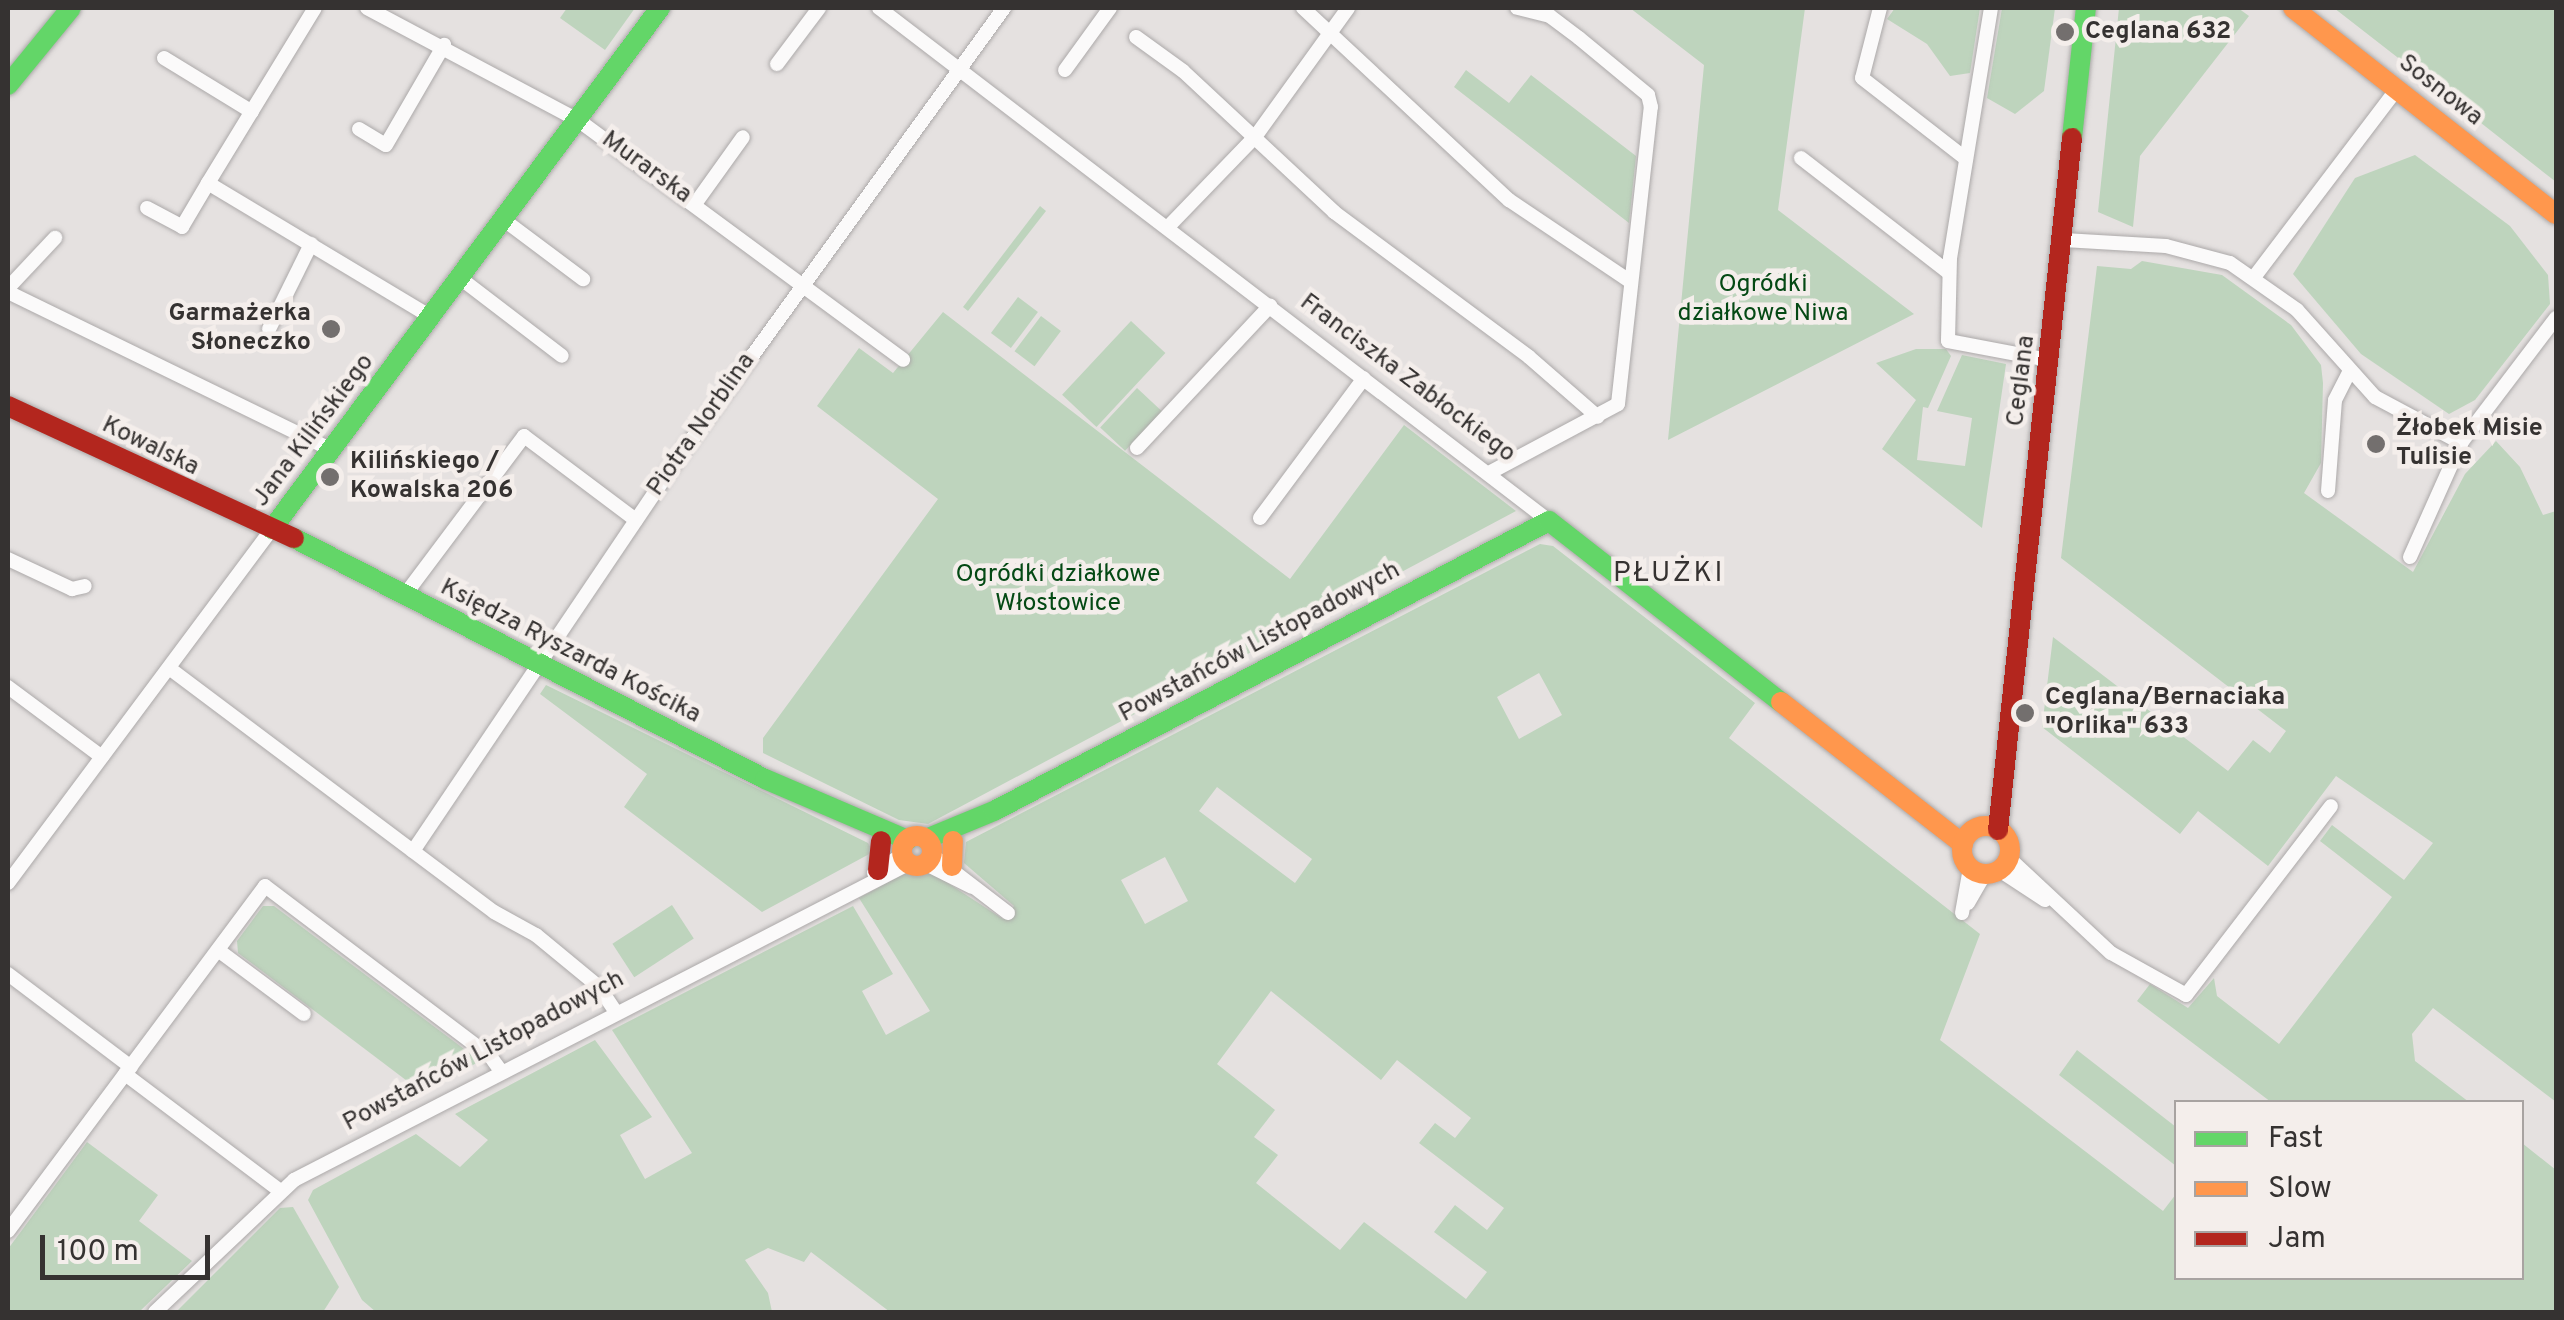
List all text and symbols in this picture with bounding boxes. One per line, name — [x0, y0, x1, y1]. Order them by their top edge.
place label: Ceglana 632 — [2085, 17, 2231, 47]
marker: Ceglana 632 — [2054, 21, 2076, 43]
street label: Sosnowa — [2392, 49, 2488, 133]
street label: Murarska — [595, 125, 697, 211]
park label: Ogródki działkowe Niwa — [1678, 271, 1848, 330]
street label: Franciszka Zabłockiego — [1293, 288, 1521, 470]
place label: Garmażerka Słoneczko — [168, 300, 311, 359]
marker: Garmażerka Słoneczko — [320, 318, 342, 340]
street label: Ceglana — [2002, 334, 2042, 428]
street label: Piotra Norblina — [642, 348, 762, 502]
street label: Jana Kilińskiego — [247, 349, 381, 513]
street label: Kowalska — [96, 411, 204, 483]
place label: Żłobek Misie Tulisie — [2396, 415, 2543, 474]
marker: Żłobek Misie Tulisie — [2365, 433, 2387, 455]
place label: Kilińskiego / Kowalska 206 — [350, 448, 513, 507]
marker: Kilińskiego / Kowalska 206 — [319, 466, 341, 488]
street label: Powstańców Listopadowych — [1114, 556, 1406, 730]
district label: PŁUŻKI — [1613, 557, 1725, 591]
park label: Ogródki działkowe Włostowice — [956, 561, 1160, 620]
street label: Księdza Ryszarda Kościka — [435, 573, 705, 731]
place label: Ceglana/Bernaciaka "Orlika" 633 — [2045, 684, 2285, 743]
marker: Ceglana/Bernaciaka "Orlika" 633 — [2014, 702, 2036, 724]
street label: Powstańców Listopadowych — [338, 965, 630, 1139]
legend — [2174, 1100, 2524, 1280]
text: Fast — [2268, 1121, 2323, 1158]
text: Slow — [2268, 1171, 2332, 1208]
scale bar — [45, 1215, 215, 1277]
text: Jam — [2268, 1221, 2326, 1258]
text: 100 m — [57, 1234, 139, 1271]

